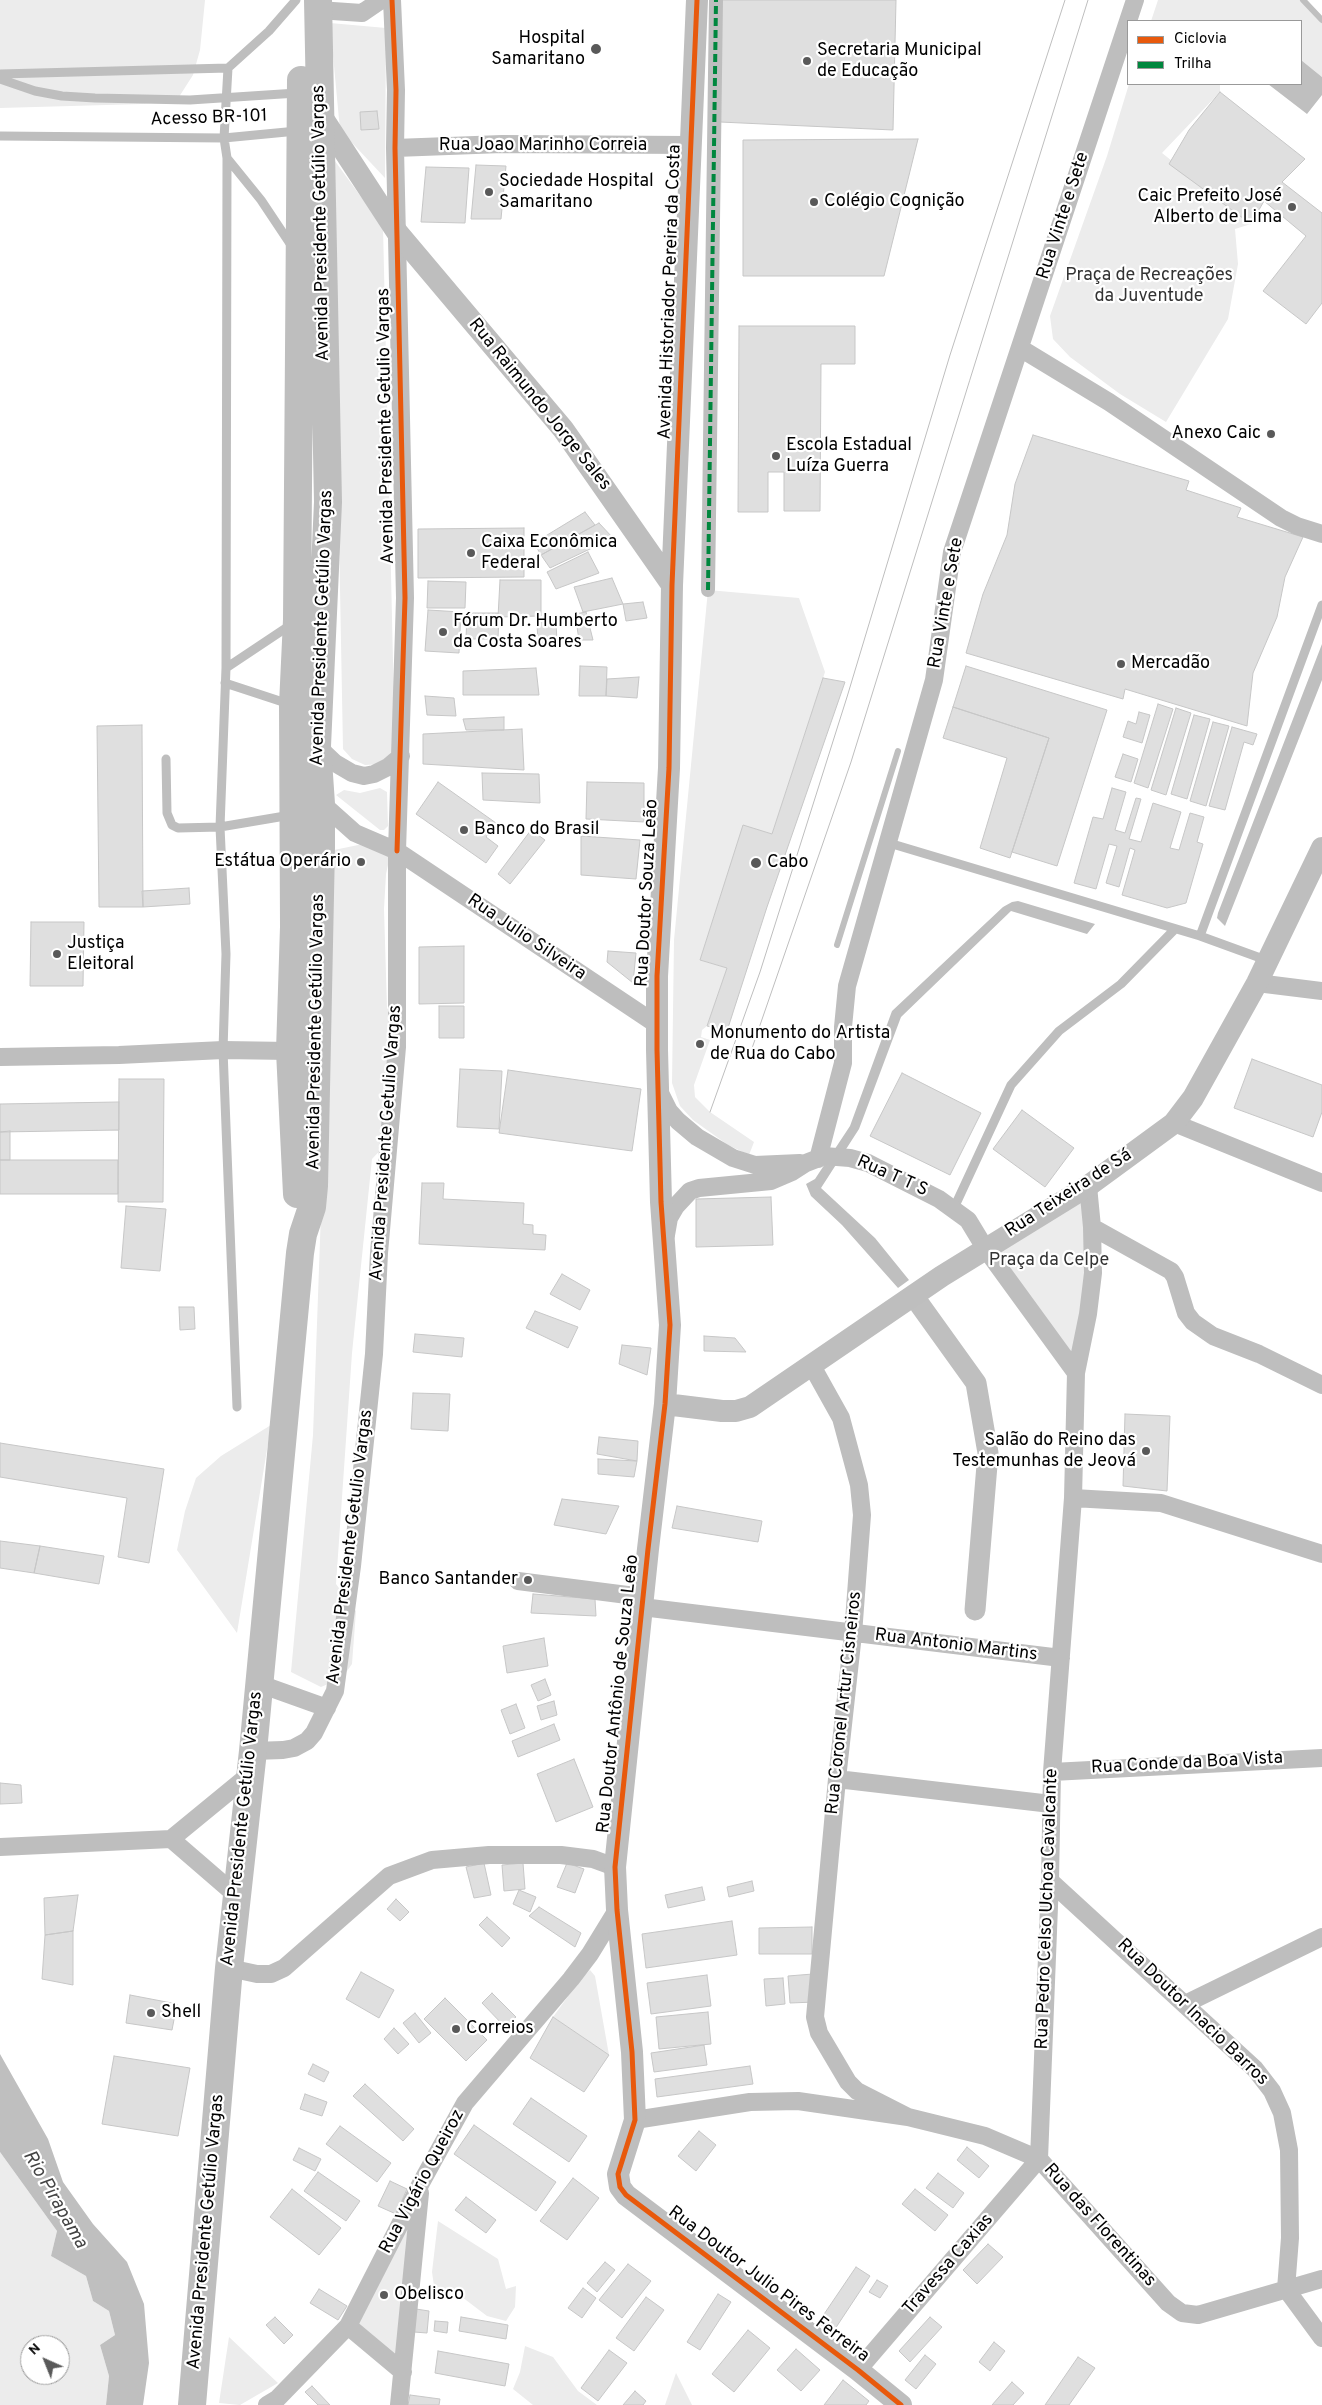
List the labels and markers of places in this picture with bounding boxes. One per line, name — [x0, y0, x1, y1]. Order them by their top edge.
place label: Hospital Samaritano — [491, 28, 585, 70]
place label: Secretaria Municipal de Educação — [817, 40, 982, 82]
marker: Hospital Samaritano — [589, 42, 603, 56]
marker: Secretaria Municipal de Educação — [801, 55, 813, 67]
place label: Sociedade Hospital Samaritano — [499, 171, 654, 213]
marker: Sociedade Hospital Samaritano — [483, 186, 495, 198]
place label: Caic Prefeito José Alberto de Lima — [1138, 186, 1282, 228]
place label: Colégio Cognição — [824, 191, 965, 213]
marker: Colégio Cognição — [808, 196, 820, 208]
marker: Caic Prefeito José Alberto de Lima — [1286, 201, 1298, 213]
place label: Anexo Caic — [1172, 423, 1261, 445]
marker: Anexo Caic — [1265, 428, 1277, 440]
place label: Escola Estadual Luíza Guerra — [786, 435, 912, 478]
marker: Escola Estadual Luíza Guerra — [770, 450, 782, 462]
place label: Caixa Econômica Federal — [481, 532, 617, 574]
marker: Caixa Econômica Federal — [465, 547, 477, 559]
place label: Fórum Dr. Humberto da Costa Soares — [453, 611, 618, 654]
marker: Fórum Dr. Humberto da Costa Soares — [437, 626, 449, 638]
place label: Mercadão — [1131, 653, 1210, 675]
marker: Mercadão — [1115, 658, 1127, 670]
place label: Banco do Brasil — [474, 819, 600, 841]
marker: Banco do Brasil — [458, 824, 470, 836]
place label: Estátua Operário — [214, 851, 351, 873]
place label: Cabo — [767, 852, 809, 874]
marker: Estátua Operário — [355, 856, 367, 868]
marker: Cabo — [749, 856, 763, 870]
place label: Justiça Eleitoral — [67, 933, 134, 976]
marker: Justiça Eleitoral — [51, 948, 63, 960]
place label: Monumento do Artista de Rua do Cabo — [710, 1023, 890, 1066]
marker: Monumento do Artista de Rua do Cabo — [694, 1038, 706, 1050]
place label: Salão do Reino das Testemunhas de Jeová — [952, 1430, 1136, 1472]
marker: Salão do Reino das Testemunhas de Jeová — [1140, 1445, 1152, 1457]
place label: Banco Santander — [378, 1569, 518, 1591]
marker: Banco Santander — [522, 1574, 534, 1586]
place label: Shell — [161, 2002, 201, 2024]
marker: Shell — [145, 2007, 157, 2019]
place label: Correios — [466, 2018, 534, 2040]
marker: Correios — [450, 2023, 462, 2035]
place label: Obelisco — [394, 2284, 464, 2306]
marker: Obelisco — [378, 2289, 390, 2301]

